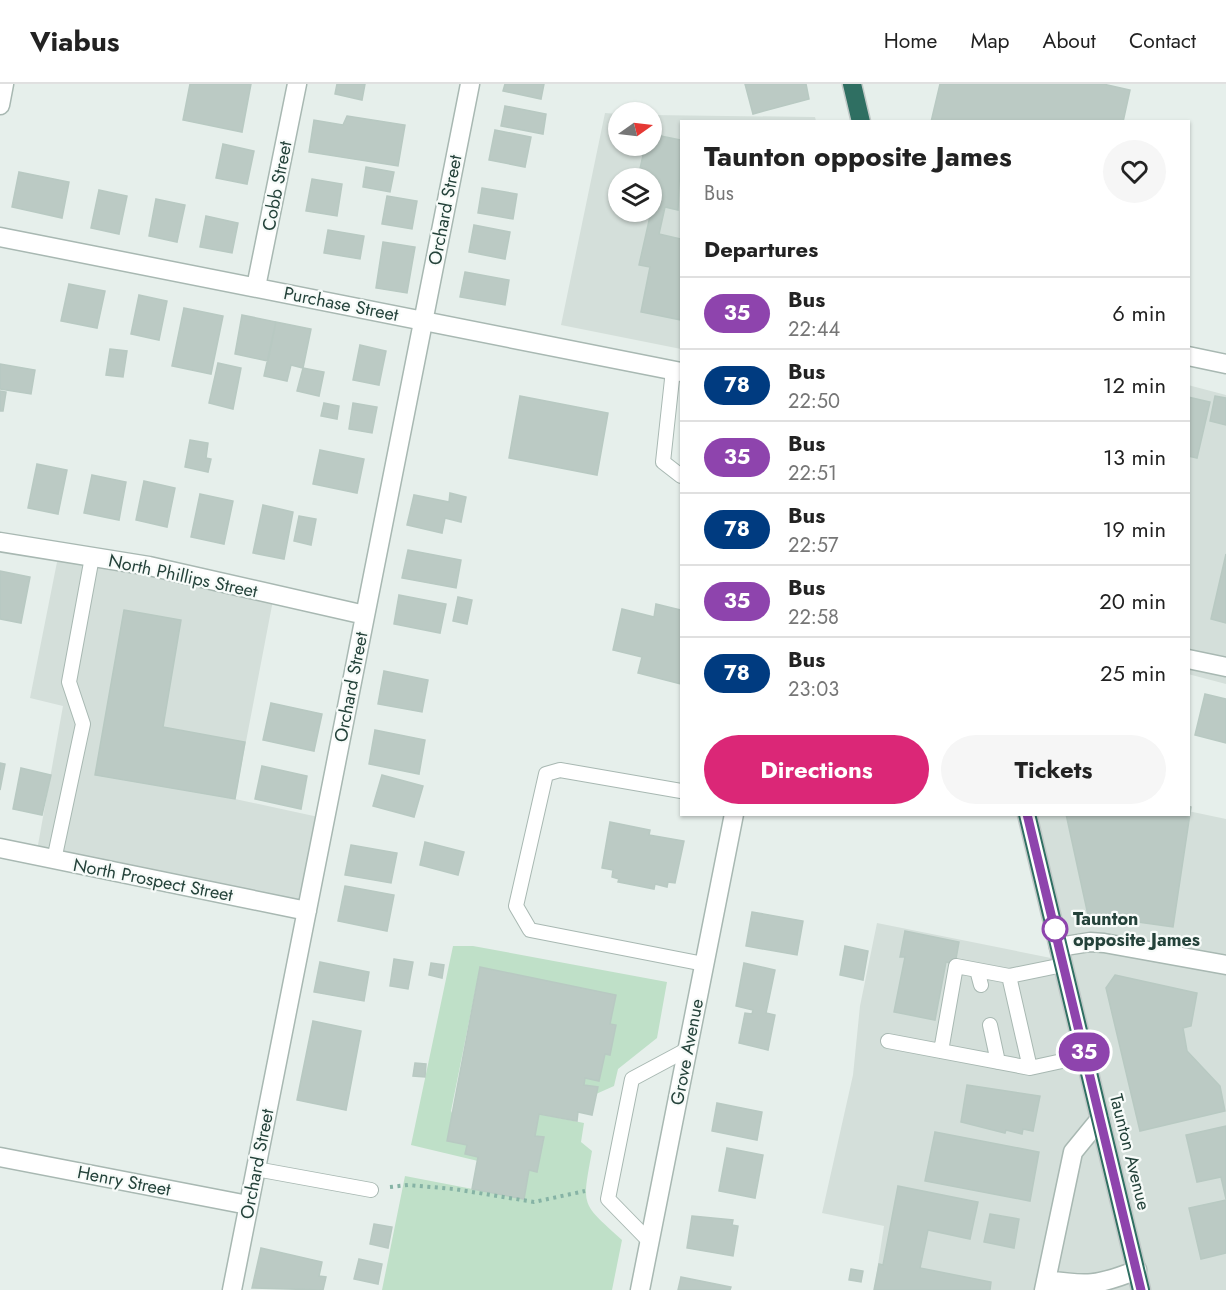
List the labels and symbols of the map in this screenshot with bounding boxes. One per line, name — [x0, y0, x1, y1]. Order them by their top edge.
north arrow — [608, 102, 662, 156]
street label: Cobb Street — [256, 138, 299, 233]
street label: Orchard Street — [422, 152, 469, 267]
street label: Purchase Street — [281, 280, 401, 328]
street label: North Phillips Street — [106, 547, 261, 605]
street label: Orchard Street — [328, 629, 375, 744]
street label: North Prospect Street — [71, 852, 236, 908]
place label: Taunton opposite James — [1073, 906, 1200, 953]
marker: Taunton opposite James — [1042, 916, 1068, 942]
street label: Grove Avenue — [664, 997, 710, 1107]
line badge: 35 — [1057, 1032, 1111, 1072]
street label: Taunton Avenue — [1103, 1091, 1157, 1213]
street label: Orchard Street — [234, 1106, 281, 1221]
street label: Henry Street — [75, 1159, 174, 1203]

